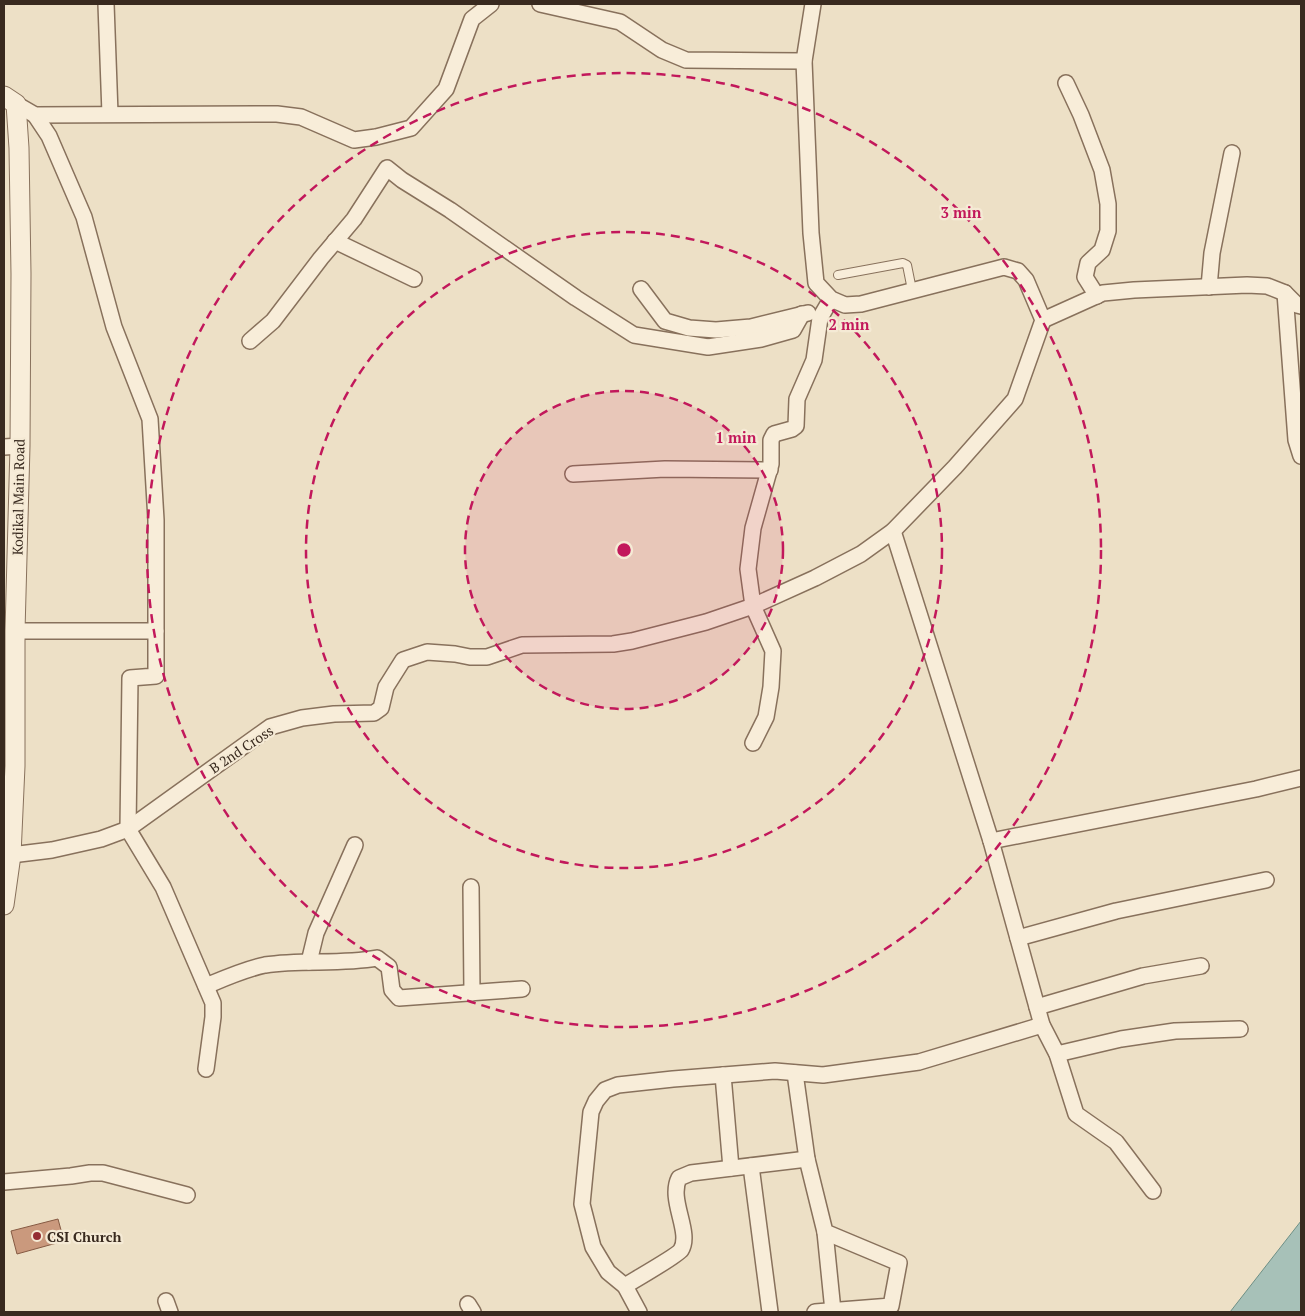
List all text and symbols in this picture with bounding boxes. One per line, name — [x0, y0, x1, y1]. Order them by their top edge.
text: 3 min — [940, 202, 982, 222]
text: 2 min — [828, 314, 870, 334]
text: 1 min — [715, 427, 757, 447]
street label: Kodikal Main Road — [7, 438, 29, 555]
centre of rings — [615, 541, 633, 559]
street label: B 2nd Cross — [205, 721, 277, 777]
place label: CSI Church — [47, 1227, 122, 1246]
marker: CSI Church — [31, 1230, 43, 1242]

